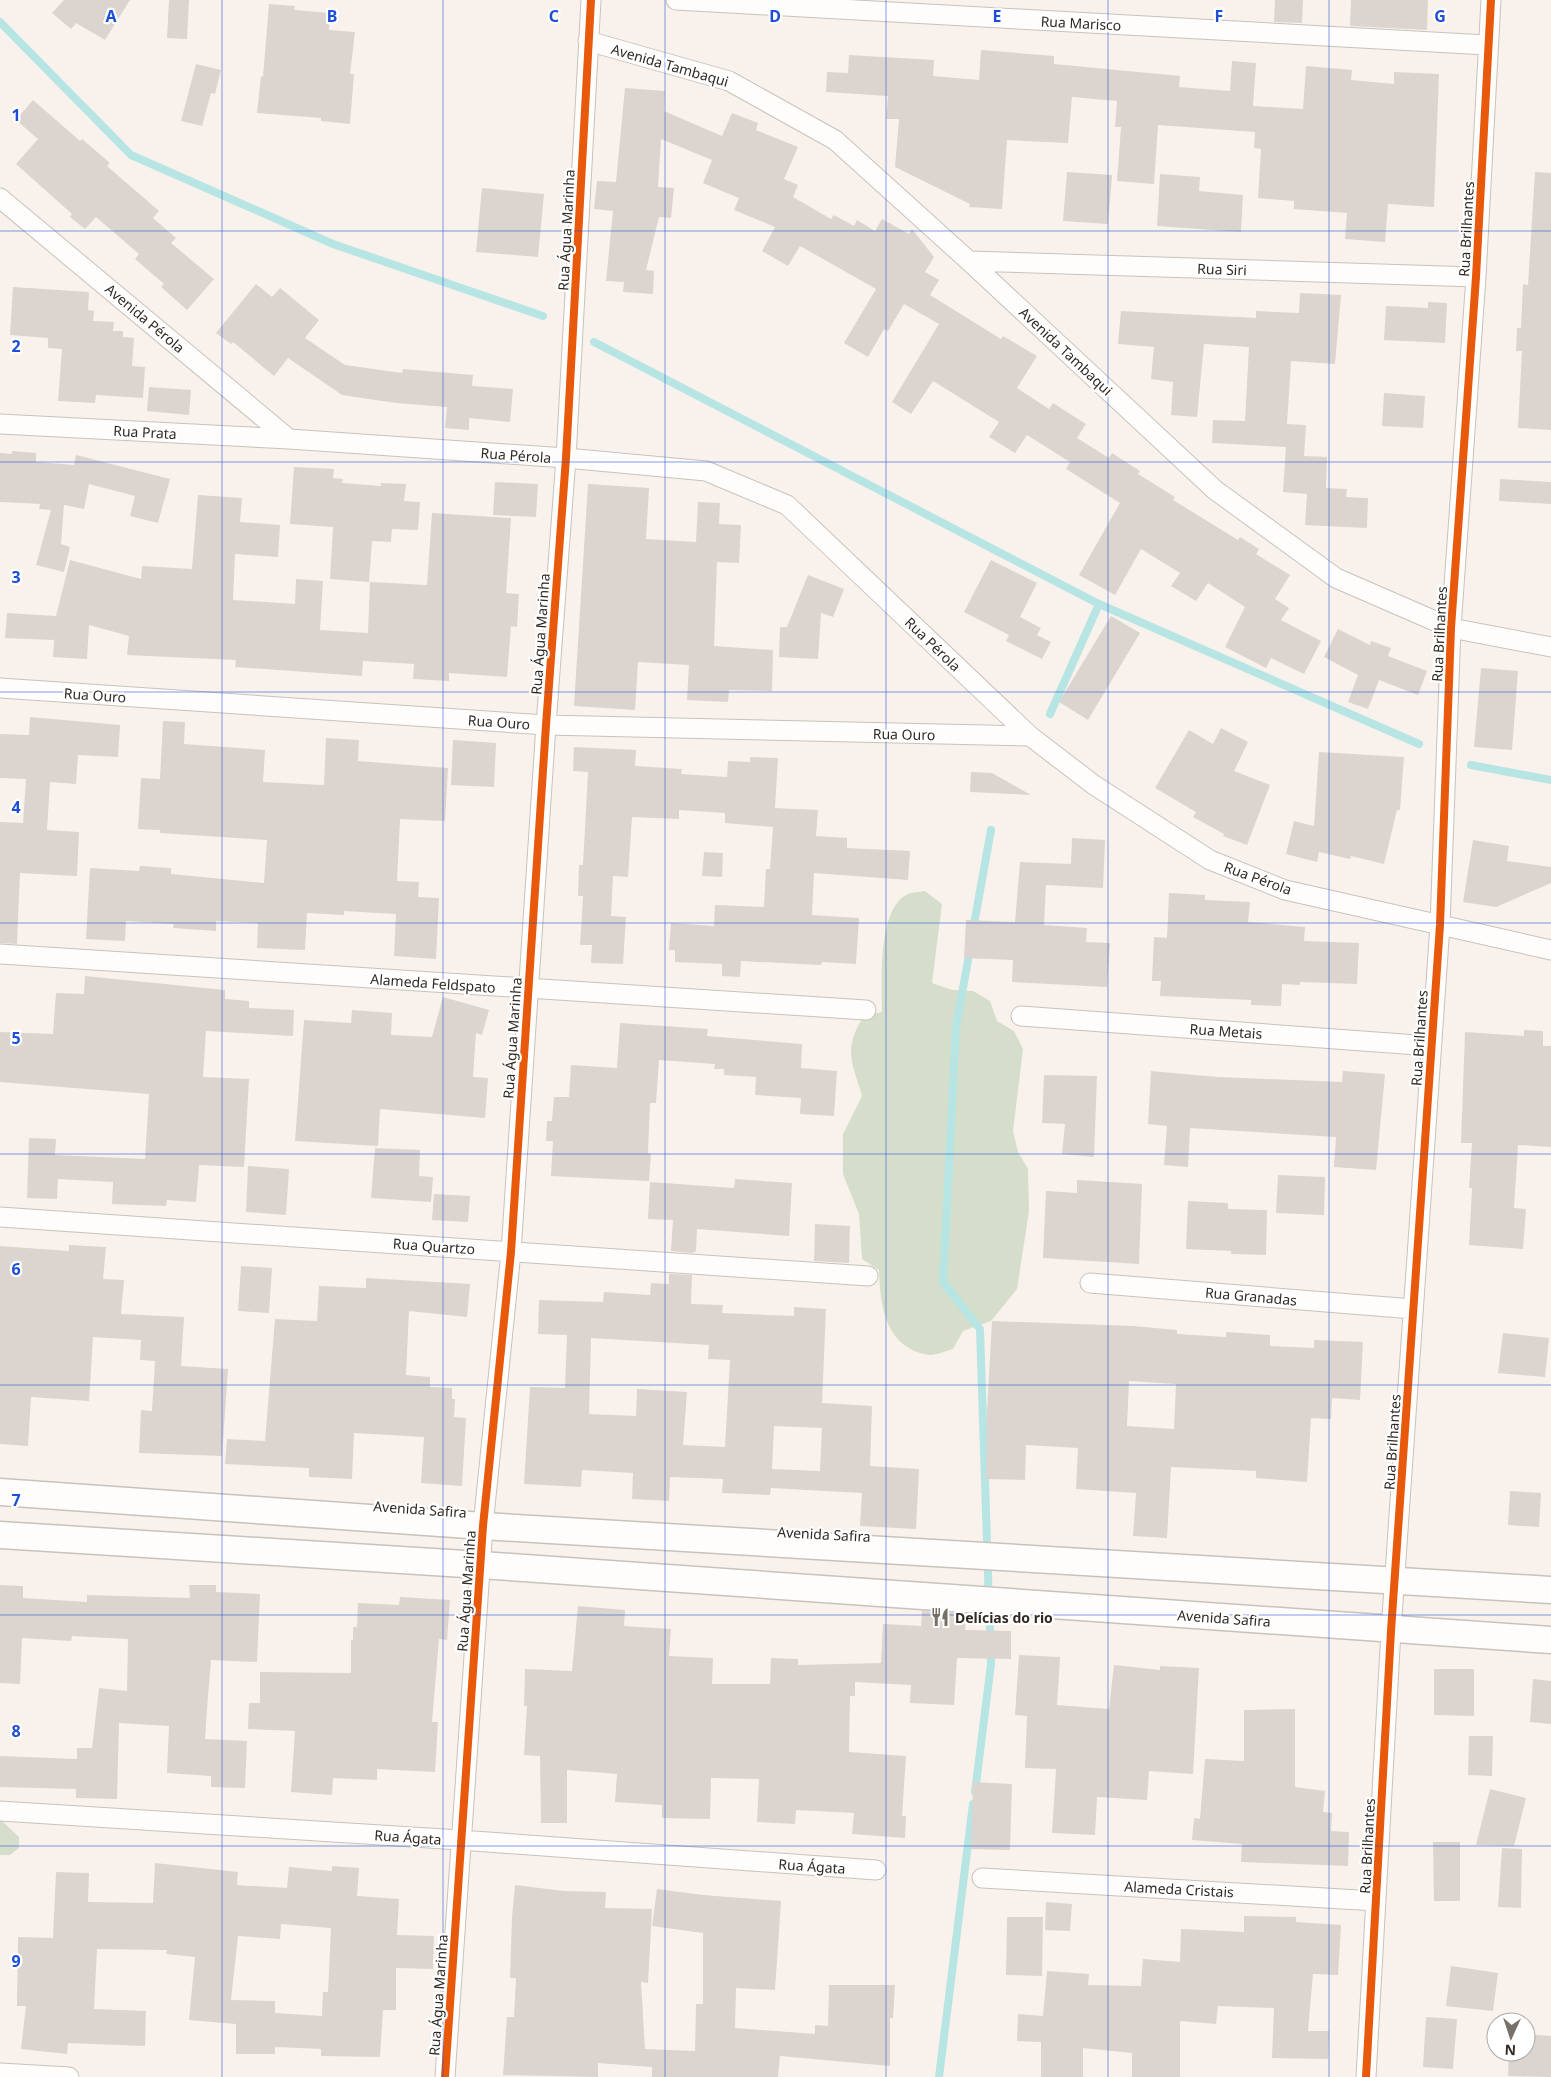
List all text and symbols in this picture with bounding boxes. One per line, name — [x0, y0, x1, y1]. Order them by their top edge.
text: A — [105, 5, 117, 27]
text: B — [327, 5, 337, 27]
text: C — [549, 5, 559, 27]
text: D — [769, 5, 781, 27]
text: E — [993, 5, 1002, 27]
text: F — [1215, 5, 1223, 27]
text: G — [1434, 5, 1446, 27]
street label: Rua Marisco — [1040, 11, 1122, 35]
street label: Avenida Tambaqui — [609, 39, 731, 91]
text: 1 — [11, 104, 21, 126]
street label: Rua Água Marinha — [553, 169, 579, 291]
street label: Rua Brilhantes — [1454, 180, 1478, 277]
street label: Rua Siri — [1197, 259, 1247, 279]
street label: Avenida Pérola — [101, 279, 189, 357]
street label: Avenida Tambaqui — [1015, 303, 1117, 399]
text: 2 — [11, 335, 21, 357]
street label: Rua Prata — [113, 421, 177, 443]
street label: Rua Pérola — [480, 443, 552, 467]
text: 3 — [11, 566, 21, 588]
street label: Rua Água Marinha — [526, 573, 554, 695]
street label: Rua Brilhantes — [1427, 585, 1451, 682]
street label: Rua Pérola — [901, 613, 965, 675]
street label: Rua Ouro — [63, 683, 127, 707]
street label: Rua Ouro — [467, 710, 531, 734]
street label: Rua Ouro — [873, 724, 935, 744]
text: 4 — [11, 796, 21, 818]
street label: Rua Pérola — [1222, 857, 1294, 899]
street label: Alameda Feldspato — [370, 969, 496, 997]
street label: Rua Água Marinha — [498, 977, 526, 1099]
street label: Rua Brilhantes — [1406, 989, 1432, 1086]
street label: Rua Metais — [1189, 1019, 1263, 1043]
text: 5 — [11, 1027, 21, 1049]
street label: Rua Quartzo — [392, 1234, 476, 1258]
text: 6 — [11, 1258, 21, 1280]
street label: Rua Granadas — [1204, 1283, 1298, 1310]
street label: Rua Brilhantes — [1379, 1393, 1405, 1490]
text: 7 — [11, 1489, 21, 1511]
street label: Avenida Safira — [373, 1496, 467, 1522]
street label: Avenida Safira — [777, 1522, 871, 1546]
street label: Rua Água Marinha — [452, 1530, 480, 1652]
street label: Avenida Safira — [1177, 1605, 1271, 1631]
restaurant icon: Delícias do rio — [929, 1606, 951, 1628]
place label: Delícias do rio — [955, 1608, 1053, 1627]
text: 8 — [11, 1720, 21, 1742]
street label: Rua Brilhantes — [1355, 1797, 1379, 1894]
street label: Rua Ágata — [374, 1825, 442, 1849]
street label: Rua Ágata — [778, 1854, 846, 1878]
street label: Alameda Cristais — [1124, 1877, 1235, 1901]
street label: Rua Água Marinha — [424, 1934, 452, 2056]
text: 9 — [11, 1950, 21, 1972]
north arrow — [1486, 2012, 1536, 2062]
text: N — [1504, 2041, 1516, 2060]

